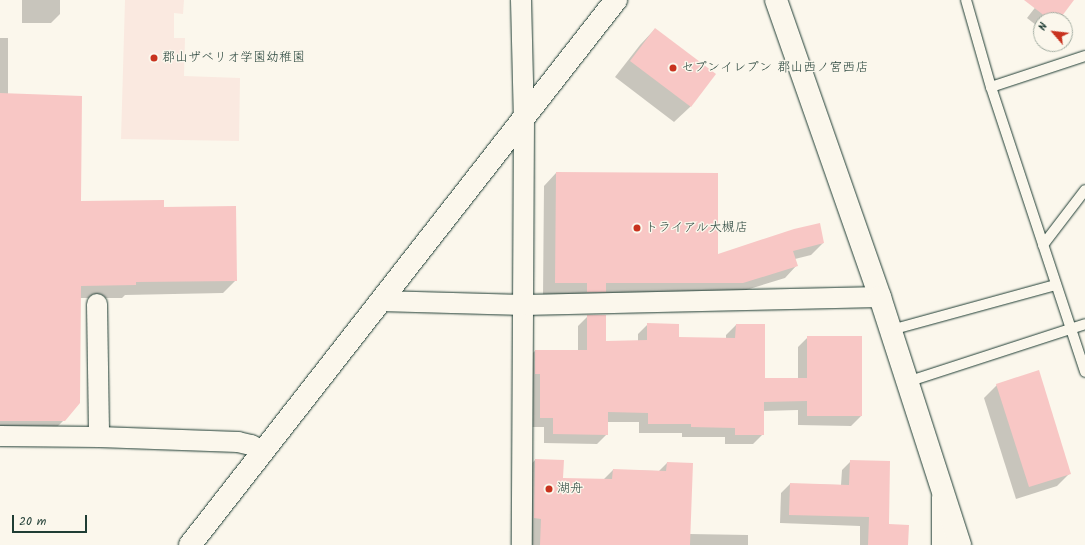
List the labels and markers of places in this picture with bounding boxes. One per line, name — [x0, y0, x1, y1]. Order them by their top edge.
place label: 郡山ザベリオ学園幼稚園 — [162, 50, 305, 66]
marker: 郡山ザベリオ学園幼稚園 — [149, 53, 159, 63]
place label: セブンイレブン 郡山西ノ宮西店 — [681, 60, 868, 76]
marker: セブンイレブン 郡山西ノ宮西店 — [668, 63, 678, 73]
place label: トライアル大槻店 — [645, 220, 749, 236]
marker: トライアル大槻店 — [632, 223, 642, 233]
place label: 湖舟 — [557, 481, 583, 497]
marker: 湖舟 — [544, 484, 554, 494]

